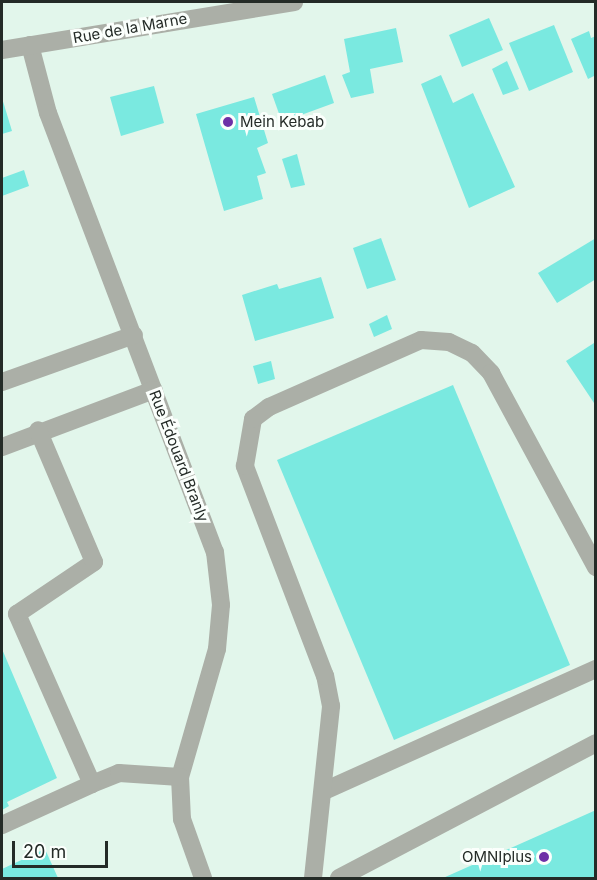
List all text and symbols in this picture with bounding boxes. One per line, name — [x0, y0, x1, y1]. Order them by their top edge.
street label: Rue de la Marne — [72, 9, 188, 47]
place label: Mein Kebab — [240, 113, 324, 131]
marker: Mein Kebab — [221, 115, 235, 129]
street label: Rue Édouard Branly — [146, 388, 212, 524]
scale bar — [15, 829, 111, 867]
text: 20 m — [23, 841, 66, 862]
place label: OMNIplus — [462, 848, 532, 866]
marker: OMNIplus — [537, 850, 551, 864]

